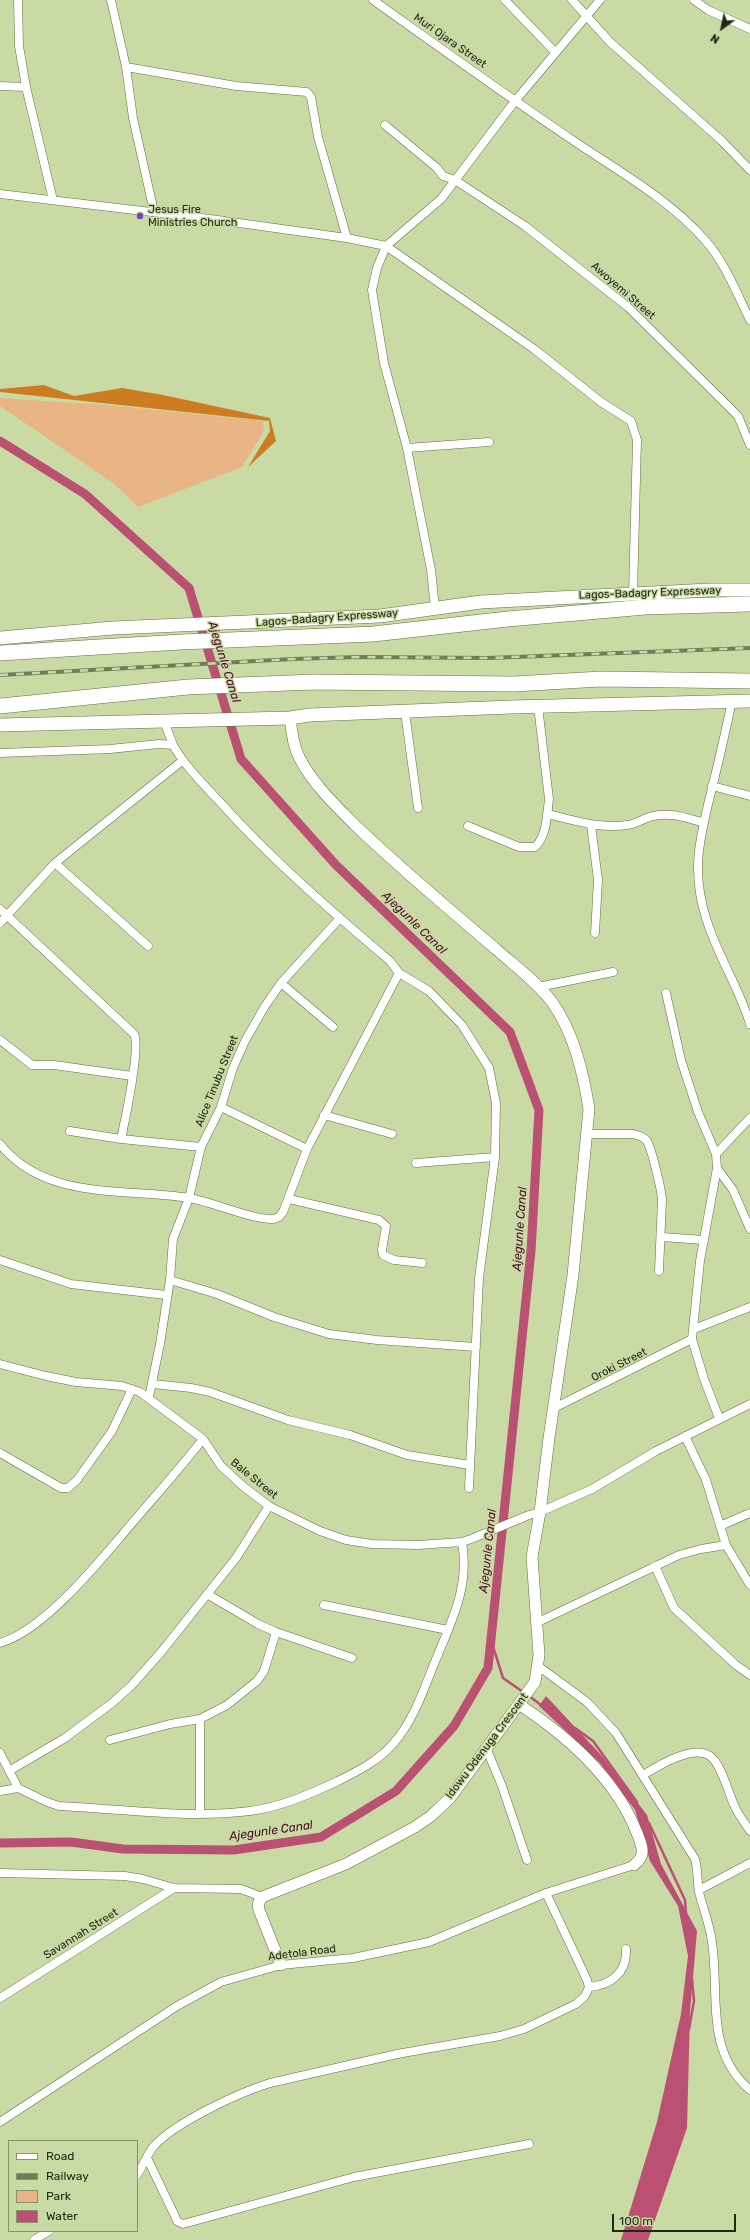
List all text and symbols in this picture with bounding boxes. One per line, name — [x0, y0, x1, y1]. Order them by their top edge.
north arrow — [702, 8, 742, 48]
street label: Muri Ojara Street — [411, 11, 489, 71]
text: N — [708, 31, 722, 46]
place label: Jesus Fire Ministries Church — [148, 203, 237, 229]
marker: Jesus Fire Ministries Church — [135, 211, 145, 221]
street label: Awoyemi Street — [588, 259, 658, 323]
street label: Lagos-Badagry Expressway — [579, 584, 721, 602]
street label: Lagos-Badagry Expressway — [255, 606, 399, 630]
water label: Ajegunle Canal — [205, 620, 243, 704]
water label: Ajegunle Canal — [379, 889, 449, 957]
street label: Alice Tinubu Street — [193, 1033, 241, 1129]
water label: Ajegunle Canal — [510, 1186, 530, 1272]
street label: Oroki Street — [589, 1345, 649, 1385]
street label: Bale Street — [228, 1456, 280, 1502]
water label: Ajegunle Canal — [476, 1508, 500, 1594]
street label: Idowu Odenuga Crescent — [443, 1691, 531, 1801]
water label: Ajegunle Canal — [228, 1818, 314, 1844]
street label: Savannah Street — [41, 1906, 121, 1962]
street label: Adetola Road — [267, 1942, 337, 1964]
legend — [8, 2140, 138, 2232]
text: Road — [46, 2149, 74, 2163]
text: Railway — [46, 2169, 89, 2183]
text: Park — [46, 2189, 71, 2203]
scale bar — [614, 2206, 738, 2232]
text: Water — [46, 2209, 78, 2223]
text: 100 m — [619, 2214, 653, 2228]

